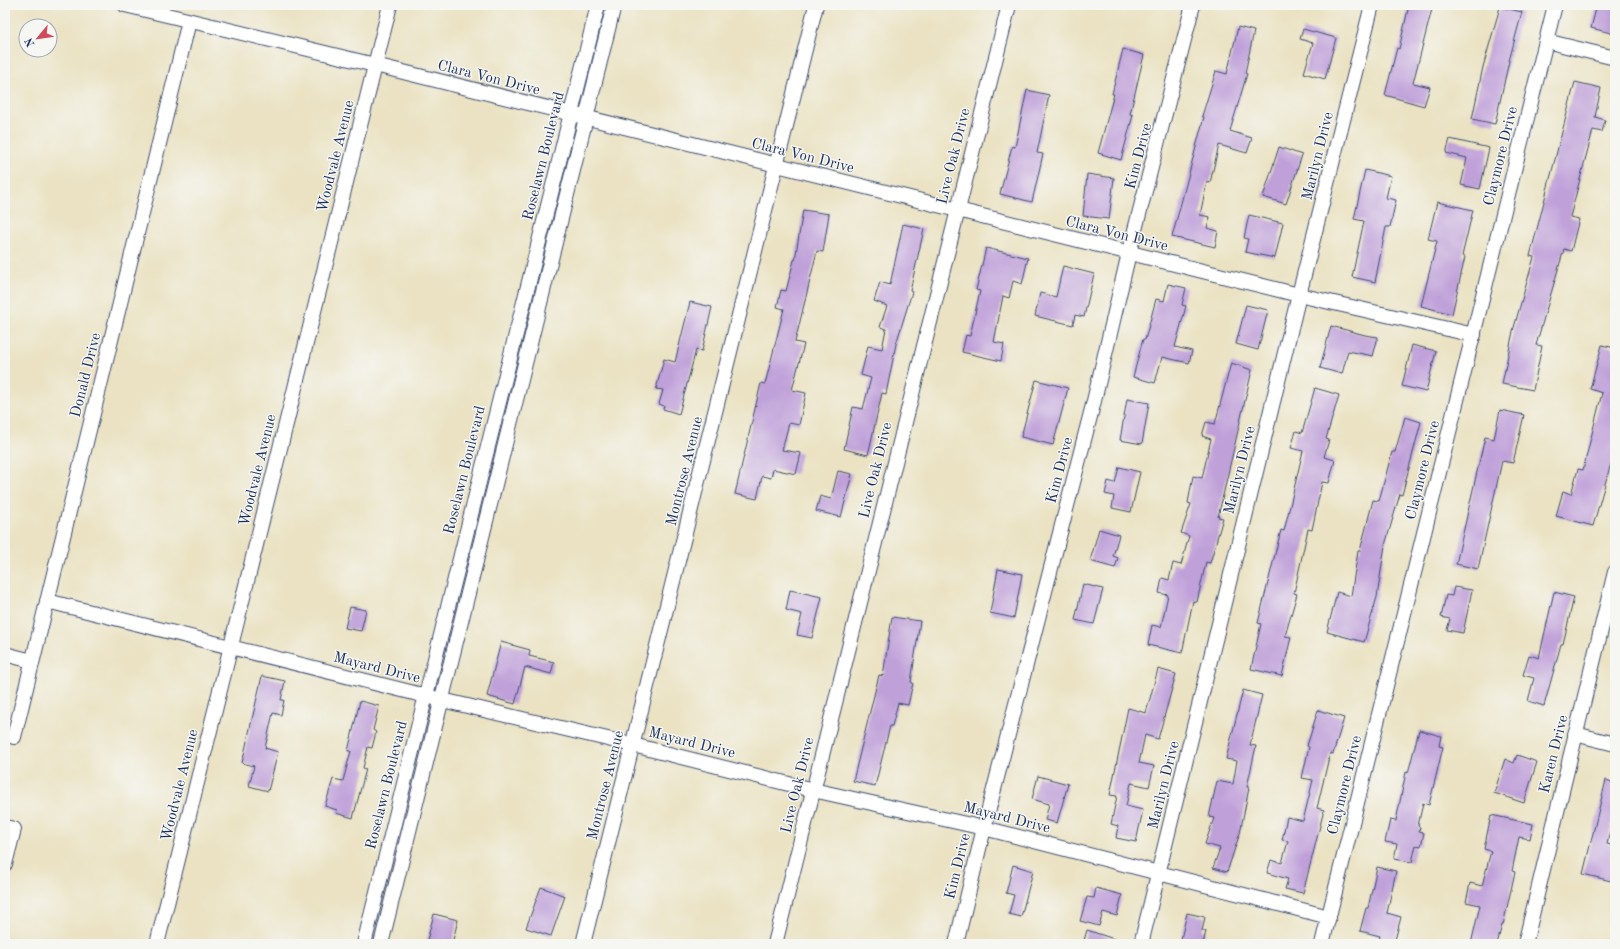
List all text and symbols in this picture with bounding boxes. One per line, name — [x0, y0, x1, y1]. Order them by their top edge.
north arrow — [18, 18, 58, 58]
text: N — [23, 35, 37, 48]
street label: Clara Von Drive — [436, 58, 542, 98]
street label: Roselawn Boulevard — [521, 90, 568, 222]
street label: Woodvale Avenue — [315, 99, 358, 214]
street label: Claymore Drive — [1482, 105, 1521, 208]
street label: Live Oak Drive — [935, 107, 974, 206]
street label: Marilyn Drive — [1300, 111, 1337, 202]
street label: Kim Drive — [1123, 122, 1155, 191]
street label: Clara Von Drive — [750, 136, 856, 176]
street label: Clara Von Drive — [1064, 214, 1170, 254]
street label: Donald Drive — [69, 331, 104, 419]
street label: Roselawn Boulevard — [442, 404, 489, 536]
street label: Woodvale Avenue — [237, 413, 280, 528]
street label: Montrose Avenue — [665, 415, 706, 528]
street label: Claymore Drive — [1404, 419, 1443, 522]
street label: Live Oak Drive — [857, 421, 896, 520]
street label: Marilyn Drive — [1222, 425, 1259, 516]
street label: Kim Drive — [1044, 436, 1076, 505]
street label: Mayard Drive — [332, 650, 422, 687]
street label: Karen Drive — [1537, 714, 1571, 795]
street label: Roselawn Boulevard — [364, 719, 411, 851]
street label: Mayard Drive — [647, 725, 737, 762]
street label: Woodvale Avenue — [159, 728, 202, 843]
street label: Montrose Avenue — [586, 729, 627, 842]
street label: Claymore Drive — [1326, 734, 1365, 837]
street label: Live Oak Drive — [779, 736, 818, 835]
street label: Marilyn Drive — [1146, 740, 1183, 831]
street label: Mayard Drive — [962, 800, 1052, 837]
street label: Kim Drive — [943, 832, 974, 901]

